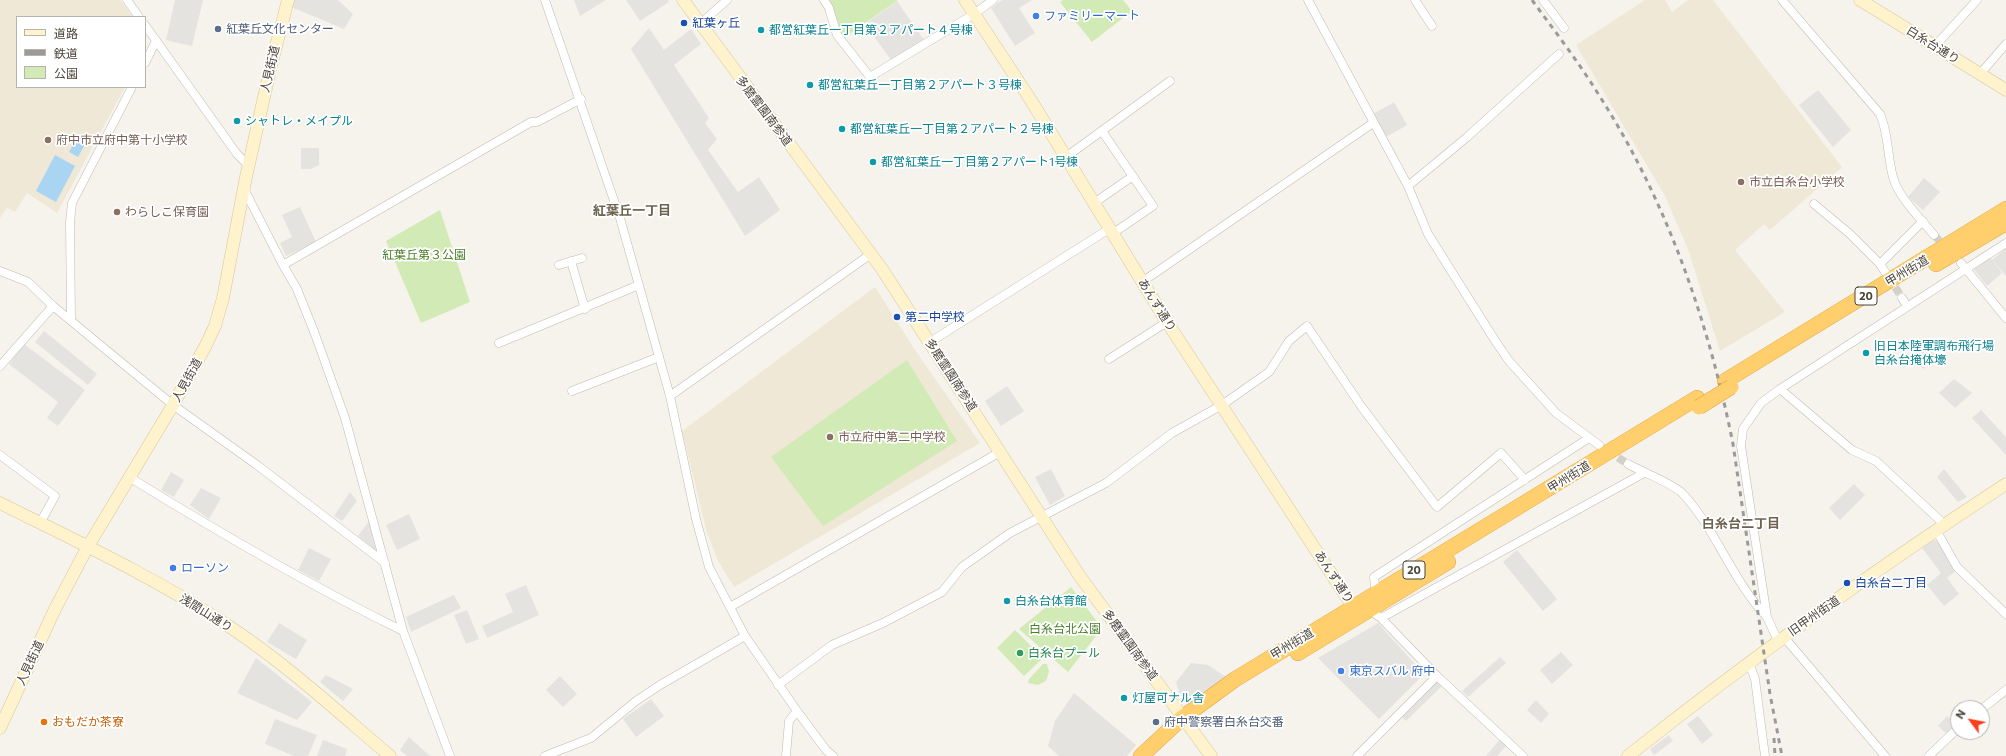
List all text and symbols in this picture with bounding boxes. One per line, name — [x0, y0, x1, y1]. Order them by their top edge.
place label: ファミリーマート — [1044, 9, 1140, 23]
marker: ファミリーマート — [1031, 11, 1041, 21]
legend — [16, 16, 146, 88]
place label: 紅葉ヶ丘 — [692, 16, 740, 30]
marker: 紅葉ヶ丘 — [679, 18, 689, 28]
place label: 紅葉丘文化センター — [226, 22, 334, 36]
place label: 都営紅葉丘一丁目第２アパート４号棟 — [769, 23, 973, 37]
street label: 白糸台通り — [1904, 23, 1962, 67]
marker: 紅葉丘文化センター — [213, 24, 223, 34]
marker: 都営紅葉丘一丁目第２アパート４号棟 — [756, 25, 766, 35]
text: 道路 — [54, 26, 78, 40]
street label: 人見街道 — [258, 44, 282, 94]
text: 鉄道 — [54, 46, 78, 60]
text: 公園 — [54, 66, 78, 80]
street label: 多磨霊園南参道 — [733, 73, 795, 149]
place label: 都営紅葉丘一丁目第２アパート３号棟 — [818, 78, 1022, 92]
marker: 都営紅葉丘一丁目第２アパート３号棟 — [805, 80, 815, 90]
place label: シャトレ・メイプル — [245, 114, 353, 128]
marker: シャトレ・メイプル — [232, 116, 242, 126]
place label: 都営紅葉丘一丁目第２アパート２号棟 — [850, 122, 1054, 136]
marker: 都営紅葉丘一丁目第２アパート２号棟 — [837, 124, 847, 134]
place label: 府中市立府中第十小学校 — [56, 133, 188, 147]
marker: 府中市立府中第十小学校 — [43, 135, 53, 145]
place label: 都営紅葉丘一丁目第２アパート1号棟 — [881, 155, 1078, 169]
marker: 都営紅葉丘一丁目第２アパート1号棟 — [868, 157, 878, 167]
place label: 市立白糸台小学校 — [1749, 175, 1845, 189]
marker: 市立白糸台小学校 — [1736, 177, 1746, 187]
district label: 紅葉丘一丁目 — [593, 203, 671, 219]
place label: わらしこ保育園 — [125, 205, 209, 219]
marker: わらしこ保育園 — [112, 207, 122, 217]
park label: 紅葉丘第３公園 — [382, 248, 466, 262]
street label: 甲州街道 — [1883, 252, 1931, 290]
street label: あんず通り — [1135, 276, 1179, 334]
road number: 20 — [1855, 287, 1877, 305]
place label: 第二中学校 — [905, 310, 965, 324]
marker: 第二中学校 — [892, 312, 902, 322]
street label: 多磨霊園南参道 — [922, 336, 980, 414]
place label: 旧日本陸軍調布飛行場 白糸台掩体壕 — [1874, 339, 1994, 367]
marker: 旧日本陸軍調布飛行場 白糸台掩体壕 — [1861, 348, 1871, 358]
street label: 人見街道 — [169, 356, 205, 404]
place label: 市立府中第二中学校 — [838, 430, 946, 444]
marker: 市立府中第二中学校 — [825, 432, 835, 442]
street label: 甲州街道 — [1545, 458, 1593, 496]
district label: 白糸台二丁目 — [1702, 516, 1780, 532]
street label: あんず通り — [1312, 548, 1356, 606]
place label: ローソン — [181, 561, 229, 575]
road number: 20 — [1403, 561, 1425, 579]
marker: ローソン — [168, 563, 178, 573]
place label: 白糸台二丁目 — [1855, 576, 1927, 590]
marker: 白糸台二丁目 — [1842, 578, 1852, 588]
street label: 浅間山通り — [177, 591, 235, 635]
street label: 旧甲州街道 — [1785, 593, 1843, 639]
place label: 白糸台体育館 — [1015, 594, 1087, 608]
marker: 白糸台体育館 — [1002, 596, 1012, 606]
street label: 多磨霊園南参道 — [1099, 607, 1161, 683]
park label: 白糸台北公園 — [1029, 622, 1101, 636]
street label: 甲州街道 — [1268, 625, 1316, 663]
street label: 人見街道 — [13, 638, 47, 688]
place label: 白糸台プール — [1028, 646, 1100, 660]
marker: 白糸台プール — [1015, 648, 1025, 658]
place label: 東京スバル 府中 — [1349, 664, 1435, 678]
marker: 東京スバル 府中 — [1336, 666, 1346, 676]
place label: 灯屋可ナル舎 — [1132, 691, 1204, 705]
marker: 灯屋可ナル舎 — [1119, 693, 1129, 703]
north arrow — [1950, 700, 1990, 740]
text: N — [1953, 707, 1968, 721]
place label: おもだか茶寮 — [52, 715, 124, 729]
place label: 府中警察署白糸台交番 — [1164, 715, 1284, 729]
marker: おもだか茶寮 — [39, 717, 49, 727]
marker: 府中警察署白糸台交番 — [1151, 717, 1161, 727]

